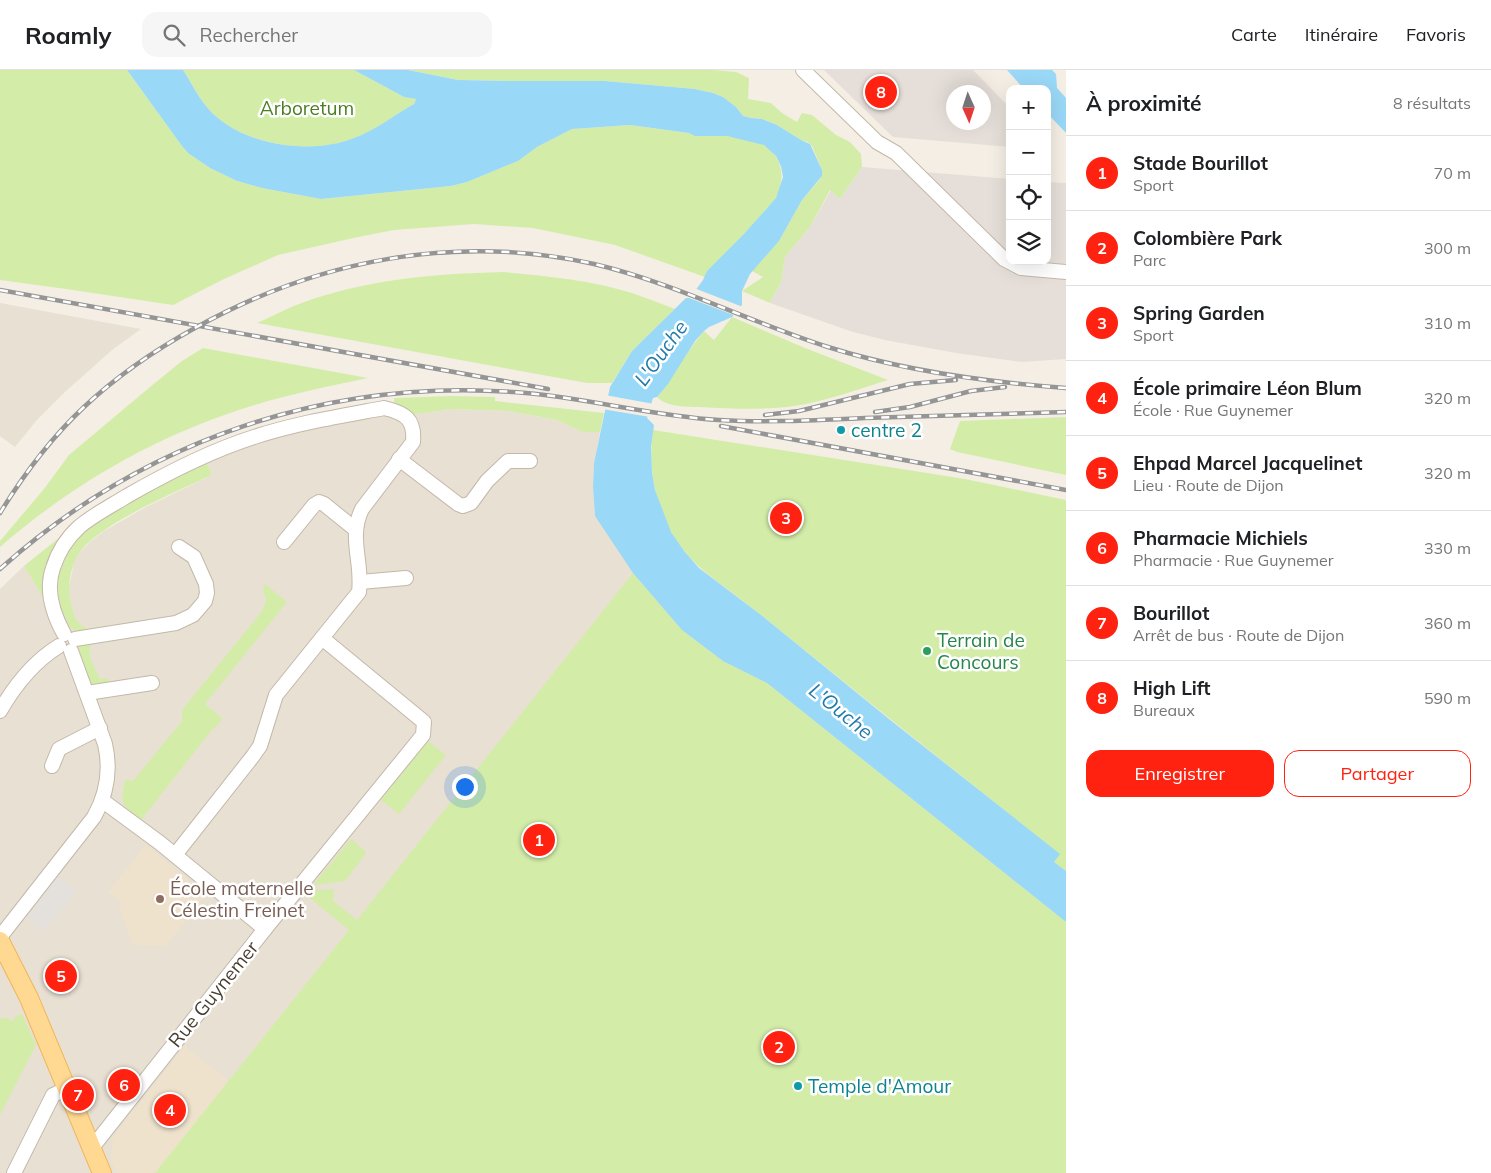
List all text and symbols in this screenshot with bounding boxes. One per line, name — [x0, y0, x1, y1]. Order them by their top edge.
search box — [142, 12, 492, 57]
text: Roamly — [25, 20, 112, 50]
icon: search — [160, 21, 188, 49]
text: Rechercher — [200, 23, 298, 47]
text: Carte — [1231, 23, 1277, 46]
text: Itinéraire — [1305, 23, 1378, 46]
text: Favoris — [1406, 23, 1466, 46]
pin: 8 — [865, 73, 897, 111]
north arrow — [946, 85, 991, 130]
map controls — [1006, 85, 1051, 265]
button: + — [1006, 85, 1051, 130]
text: À proximité — [1086, 90, 1202, 116]
text: 8 résultats — [1393, 93, 1471, 113]
park label: Arboretum — [260, 96, 354, 120]
button: − — [1006, 130, 1051, 175]
text: Stade Bourillot — [1133, 151, 1268, 175]
text: 1 — [1097, 163, 1107, 183]
text: 70 m — [1434, 163, 1471, 183]
button: locate — [1006, 175, 1051, 220]
text: Sport — [1133, 175, 1174, 195]
button: layers — [1006, 220, 1051, 265]
text: Colombière Park — [1133, 226, 1282, 250]
text: 2 — [1097, 238, 1107, 258]
text: 300 m — [1424, 238, 1471, 258]
text: Parc — [1133, 250, 1166, 270]
text: Spring Garden — [1133, 301, 1265, 325]
text: 3 — [1097, 313, 1107, 333]
text: 310 m — [1424, 313, 1471, 333]
water label: L'Ouche — [628, 315, 693, 390]
text: Sport — [1133, 325, 1174, 345]
text: École primaire Léon Blum — [1133, 376, 1362, 400]
text: 4 — [1097, 388, 1107, 408]
text: 320 m — [1424, 388, 1471, 408]
text: École · Rue Guynemer — [1133, 400, 1293, 420]
place label: centre 2 — [851, 418, 922, 442]
marker: centre 2 — [835, 424, 847, 436]
text: Ehpad Marcel Jacquelinet — [1133, 451, 1362, 475]
text: 5 — [1097, 463, 1107, 483]
text: 320 m — [1424, 463, 1471, 483]
text: Lieu · Route de Dijon — [1133, 475, 1284, 495]
pin: 3 — [770, 499, 802, 537]
text: Pharmacie Michiels — [1133, 526, 1308, 550]
text: 6 — [1097, 538, 1107, 558]
text: 330 m — [1424, 538, 1471, 558]
text: Pharmacie · Rue Guynemer — [1133, 550, 1334, 570]
text: Bourillot — [1133, 601, 1209, 625]
text: 7 — [1097, 613, 1107, 633]
text: 360 m — [1424, 613, 1471, 633]
text: Arrêt de bus · Route de Dijon — [1133, 625, 1344, 645]
place label: Terrain de Concours — [937, 628, 1025, 674]
marker: Terrain de Concours — [921, 645, 933, 657]
text: High Lift — [1133, 676, 1210, 700]
water label: L'Ouche — [804, 677, 878, 744]
text: 8 — [1097, 688, 1107, 708]
text: 590 m — [1424, 688, 1471, 708]
text: Bureaux — [1133, 700, 1195, 720]
button: Enregistrer — [1086, 750, 1274, 797]
button: Partager — [1284, 750, 1471, 797]
your location — [452, 774, 478, 800]
pin: 1 — [523, 821, 555, 859]
place label: École maternelle Célestin Freinet — [170, 876, 314, 922]
marker: École maternelle Célestin Freinet — [154, 893, 166, 905]
street label: Rue Guynemer — [163, 936, 263, 1052]
pin: 5 — [45, 957, 77, 995]
pin: 2 — [763, 1028, 795, 1066]
pin: 6 — [108, 1066, 140, 1104]
place label: Temple d'Amour — [808, 1074, 951, 1098]
pin: 7 — [62, 1076, 94, 1114]
marker: Temple d'Amour — [792, 1080, 804, 1092]
pin: 4 — [154, 1091, 186, 1129]

